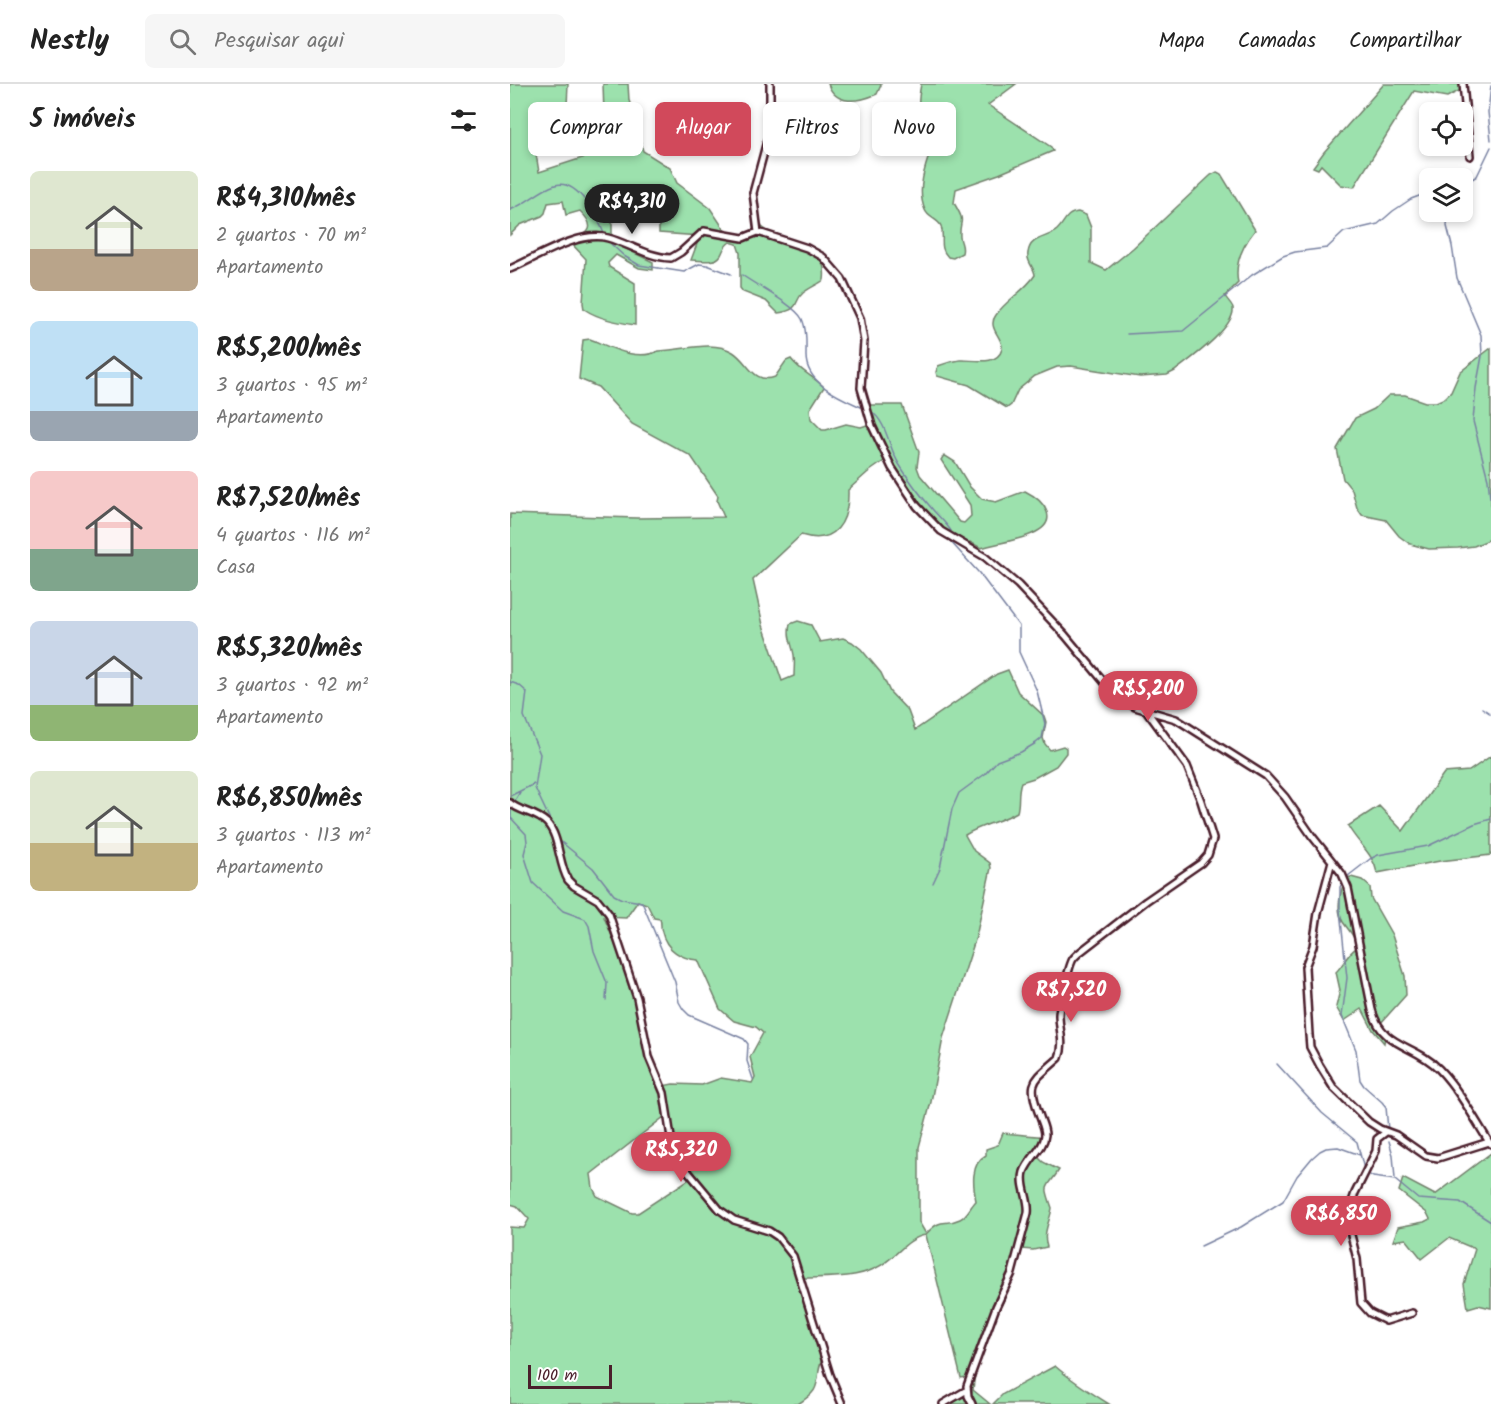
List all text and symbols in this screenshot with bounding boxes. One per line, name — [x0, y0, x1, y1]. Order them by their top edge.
search box — [145, 14, 565, 68]
text: Nestly — [30, 19, 109, 64]
text: Pesquisar aqui — [214, 24, 344, 59]
icon: search — [166, 25, 199, 58]
text: Mapa — [1158, 25, 1205, 58]
text: Camadas — [1238, 25, 1316, 58]
text: Compartilhar — [1349, 25, 1461, 58]
text: 5 imóveis — [30, 99, 136, 141]
chip: Comprar — [528, 102, 643, 156]
chip: Alugar — [655, 102, 751, 156]
chip: Filtros — [763, 102, 860, 156]
chip: Novo — [872, 102, 956, 156]
map controls — [1419, 102, 1473, 222]
button: locate — [1419, 102, 1473, 156]
icon: filters — [447, 104, 480, 137]
button: layers — [1419, 168, 1473, 222]
text: R$4,310/mês — [216, 178, 356, 220]
pin: R$4,310 — [577, 184, 687, 235]
text: R$4,310 — [598, 187, 666, 219]
icon: home — [78, 195, 150, 267]
text: 2 quartos · 70 m² — [216, 220, 366, 252]
text: Apartamento — [216, 252, 323, 284]
text: R$5,200/mês — [216, 328, 361, 370]
icon: home — [78, 345, 150, 417]
text: 3 quartos · 95 m² — [216, 370, 367, 402]
text: Apartamento — [216, 402, 323, 434]
text: R$7,520/mês — [216, 478, 360, 520]
icon: home — [78, 495, 150, 567]
text: 4 quartos · 116 m² — [216, 520, 370, 552]
text: Casa — [216, 552, 255, 584]
text: R$5,320/mês — [216, 628, 362, 670]
icon: home — [78, 645, 150, 717]
text: 3 quartos · 92 m² — [216, 670, 368, 702]
pin: R$5,200 — [1093, 671, 1203, 722]
text: R$5,200 — [1112, 674, 1184, 706]
text: Apartamento — [216, 702, 323, 734]
text: R$6,850/mês — [216, 778, 362, 820]
icon: home — [78, 795, 150, 867]
text: 3 quartos · 113 m² — [216, 820, 371, 852]
text: Apartamento — [216, 852, 323, 884]
pin: R$7,520 — [1016, 972, 1126, 1023]
text: R$7,520 — [1036, 975, 1106, 1007]
pin: R$5,320 — [626, 1132, 736, 1183]
text: R$5,320 — [645, 1135, 717, 1167]
pin: R$6,850 — [1286, 1196, 1396, 1247]
text: R$6,850 — [1305, 1199, 1377, 1231]
scale bar — [528, 1362, 612, 1390]
text: 100 m — [537, 1363, 577, 1388]

